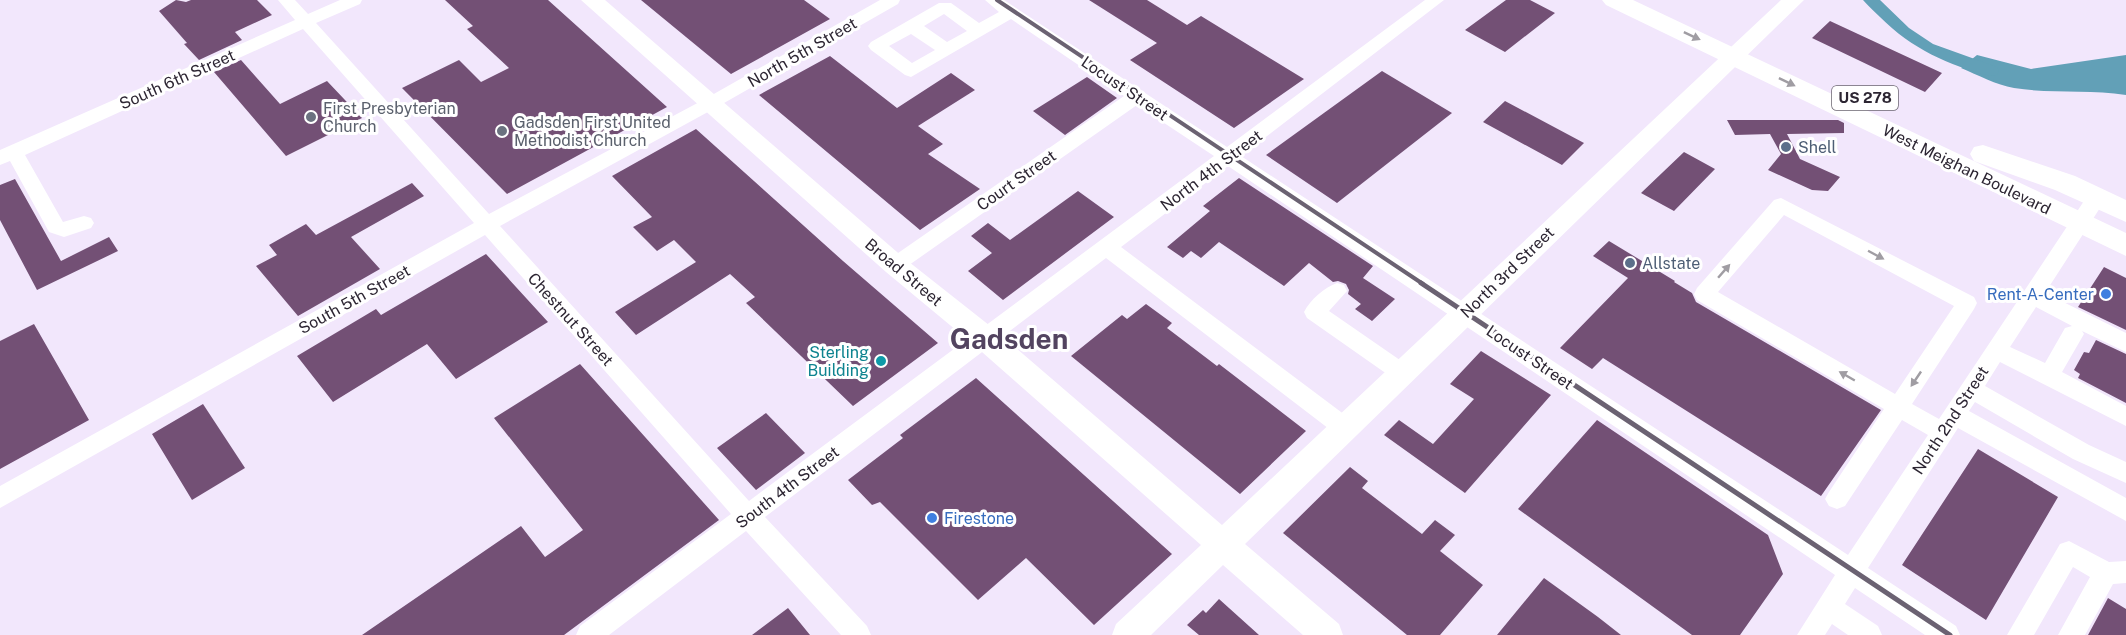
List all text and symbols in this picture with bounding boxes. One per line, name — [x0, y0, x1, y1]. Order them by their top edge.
street label: North 5th Street — [744, 14, 860, 91]
one-way arrow — [1683, 31, 1701, 41]
street label: South 6th Street — [117, 45, 238, 113]
street label: Locust Street — [1078, 52, 1172, 124]
one-way arrow — [1779, 77, 1796, 86]
road number: US 278 — [1832, 86, 1898, 110]
place label: First Presbyterian Church — [323, 99, 456, 136]
marker: First Presbyterian Church — [304, 110, 318, 124]
place label: Gadsden First United Methodist Church — [514, 113, 671, 150]
street label: West Meighan Boulevard — [1880, 120, 2054, 218]
marker: Gadsden First United Methodist Church — [495, 124, 509, 138]
street label: North 4th Street — [1157, 126, 1266, 215]
place label: Shell — [1798, 138, 1837, 157]
marker: Shell — [1779, 140, 1793, 154]
street label: Court Street — [973, 146, 1060, 215]
street label: North 3rd Street — [1457, 223, 1558, 322]
street label: Broad Street — [861, 235, 946, 310]
one-way arrow — [1868, 250, 1885, 260]
place label: Allstate — [1642, 254, 1700, 273]
marker: Allstate — [1623, 256, 1637, 270]
street label: South 5th Street — [295, 261, 413, 338]
one-way arrow — [1717, 264, 1730, 279]
street label: Chestnut Street — [524, 269, 617, 370]
place label: Rent-A-Center — [1987, 285, 2094, 304]
marker: Rent-A-Center — [2099, 287, 2113, 301]
street label: Locust Street — [1483, 321, 1577, 393]
district label: Gadsden — [950, 322, 1068, 355]
place label: Sterling Building — [807, 343, 869, 380]
marker: Sterling Building — [874, 354, 888, 368]
street label: North 2nd Street — [1908, 363, 1993, 478]
one-way arrow — [1839, 371, 1855, 382]
one-way arrow — [1911, 371, 1922, 387]
street label: South 4th Street — [732, 442, 843, 532]
place label: Firestone — [944, 509, 1014, 528]
marker: Firestone — [925, 511, 939, 525]

